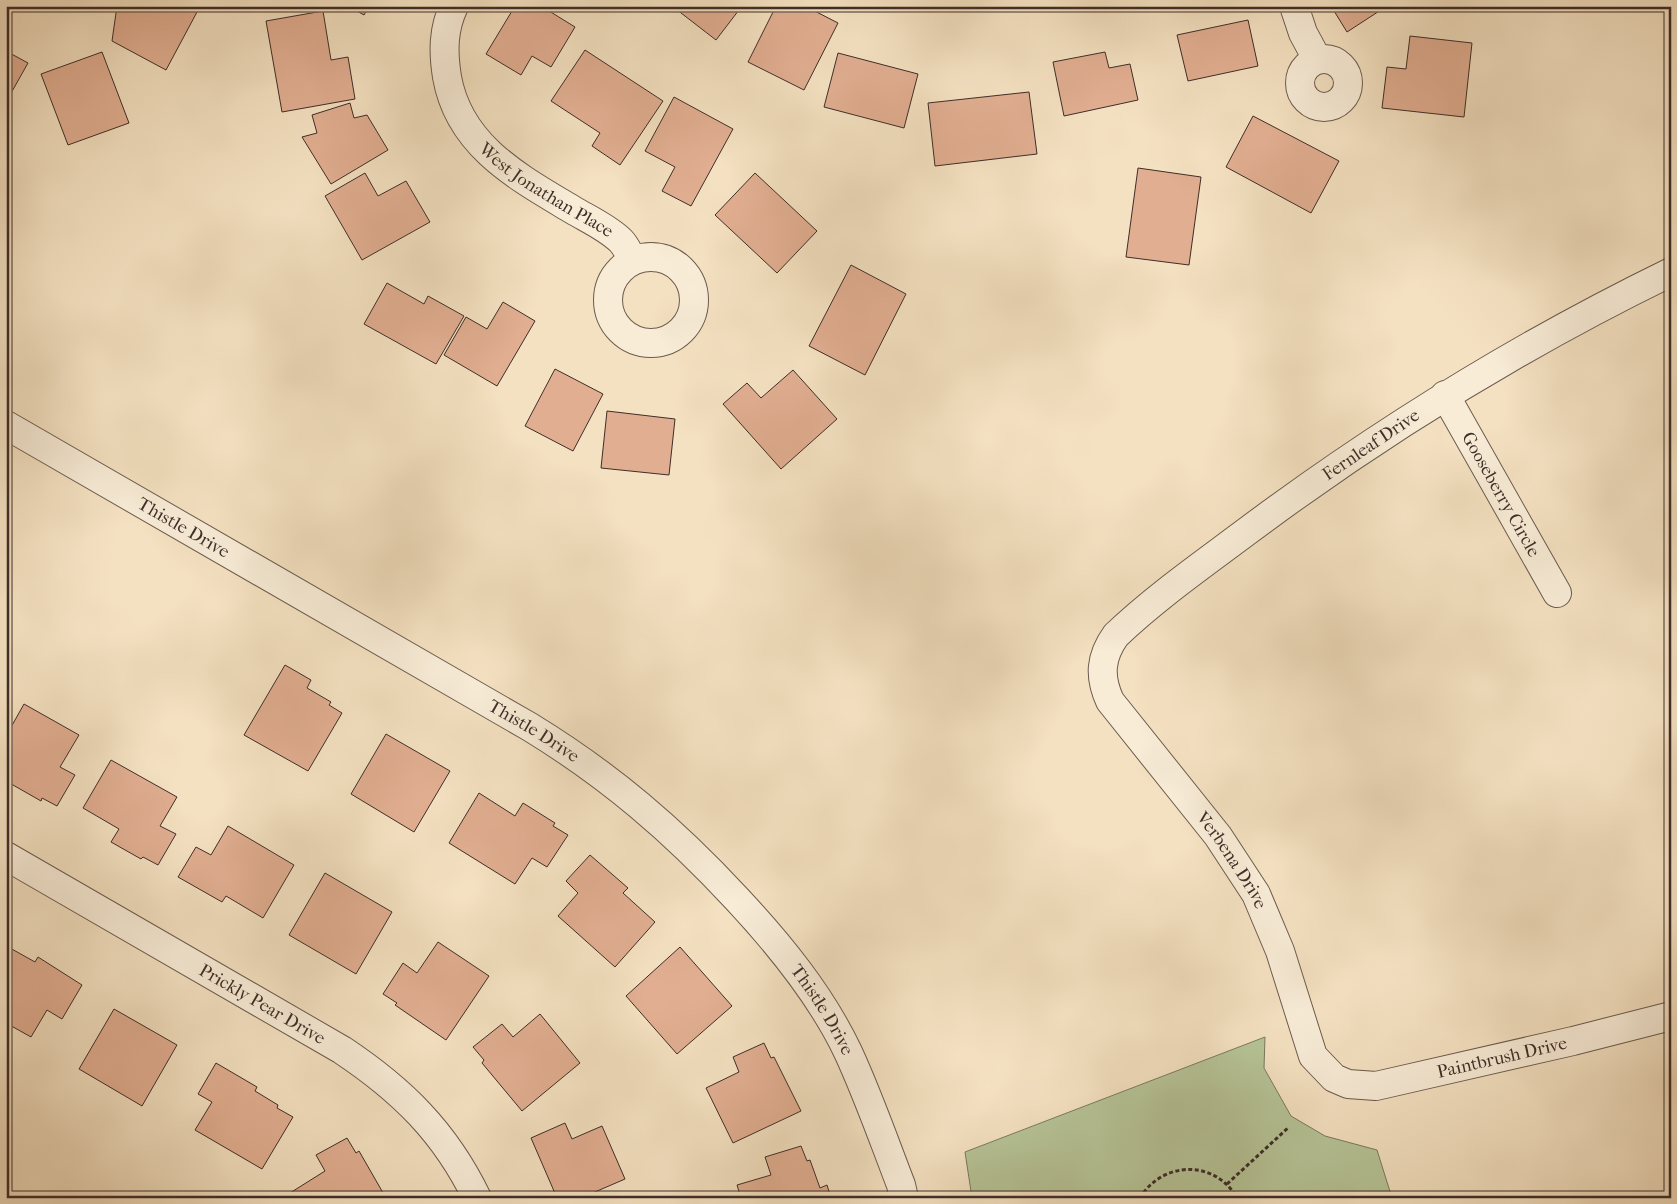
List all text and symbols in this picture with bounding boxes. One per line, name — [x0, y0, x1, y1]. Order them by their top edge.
street label: West Jonathan Place — [474, 137, 618, 242]
street label: Fernleaf Drive — [1319, 405, 1424, 485]
street label: Gooseberry Circle — [1457, 428, 1545, 561]
street label: Thistle Drive — [134, 493, 233, 562]
street label: Thistle Drive — [485, 695, 583, 767]
street label: Verbena Drive — [1192, 807, 1271, 912]
street label: Prickly Pear Drive — [196, 959, 329, 1049]
street label: Thistle Drive — [786, 960, 858, 1058]
street label: Paintbrush Drive — [1435, 1032, 1569, 1082]

